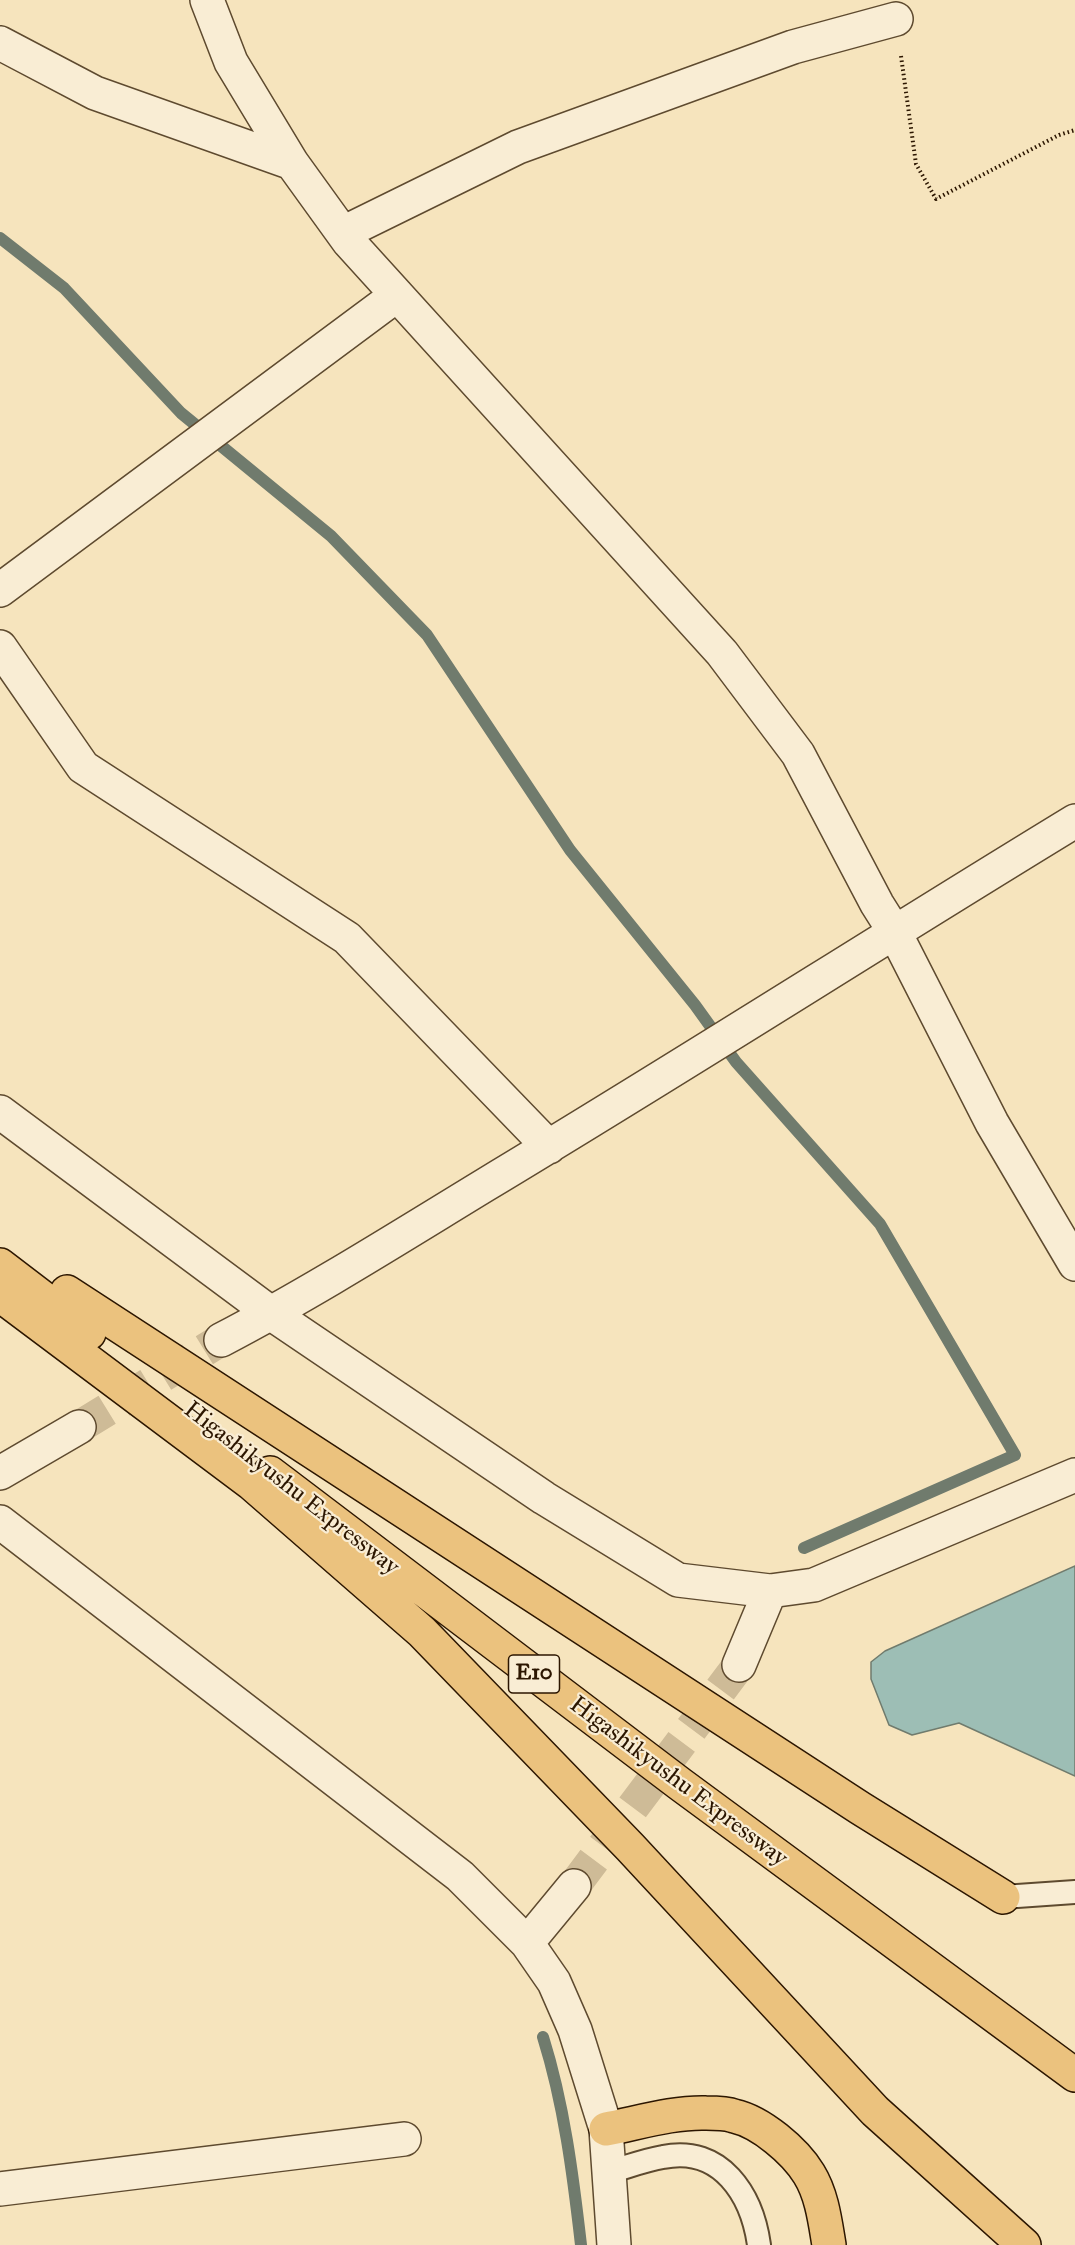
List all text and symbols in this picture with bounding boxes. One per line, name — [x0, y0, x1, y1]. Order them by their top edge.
street label: Higashikyushu Expressway — [178, 1396, 404, 1582]
road number: E10 — [508, 1655, 560, 1693]
street label: Higashikyushu Expressway — [563, 1691, 793, 1873]

